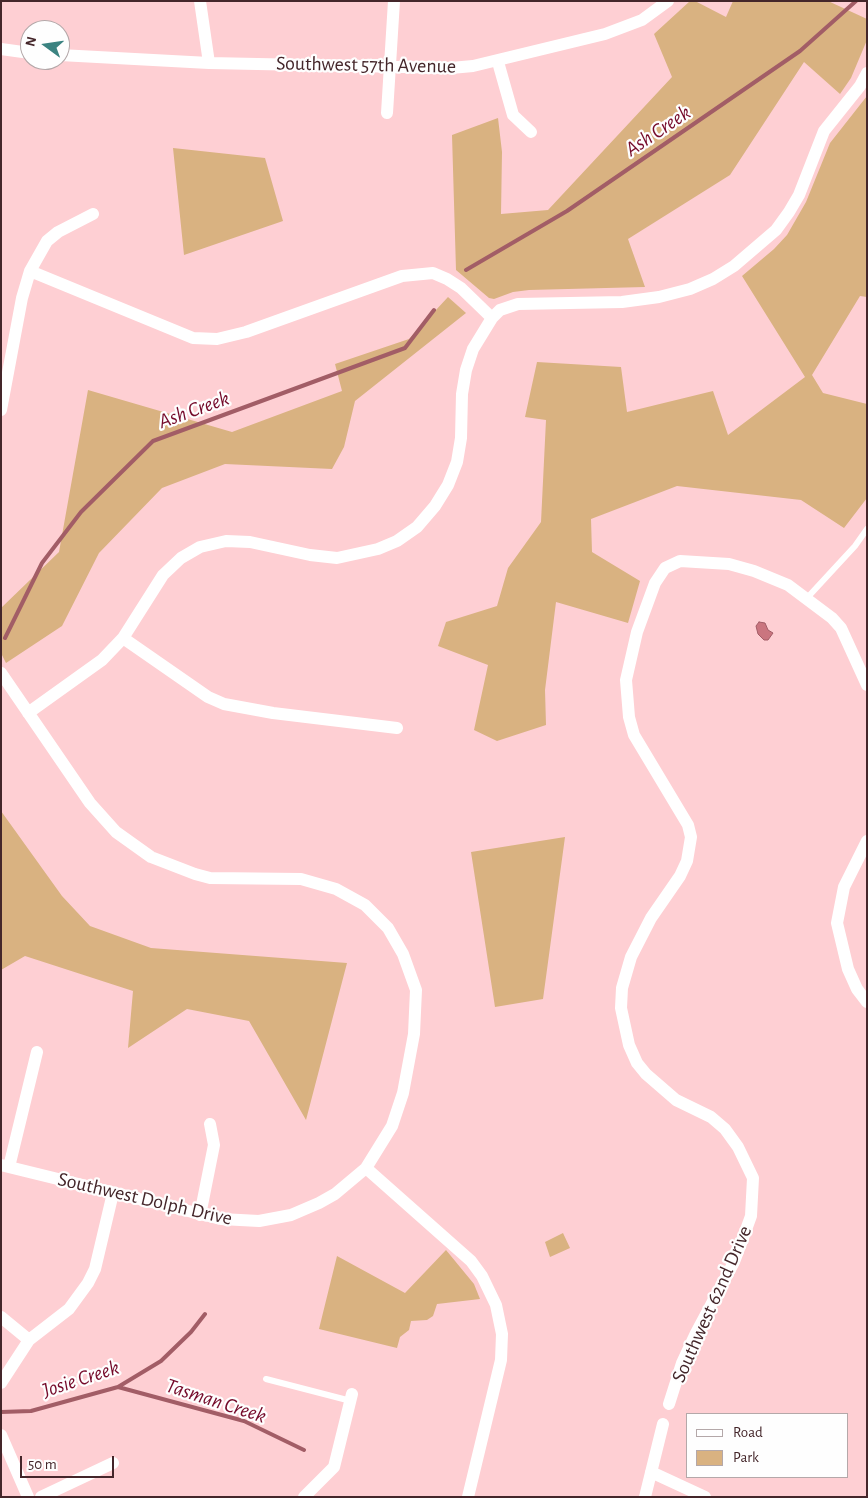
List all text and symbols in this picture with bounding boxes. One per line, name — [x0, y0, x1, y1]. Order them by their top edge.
north arrow — [20, 20, 70, 70]
text: N — [23, 35, 39, 48]
street label: Southwest 57th Avenue — [276, 51, 456, 79]
water label: Ash Creek — [620, 100, 696, 162]
water label: Ash Creek — [155, 386, 233, 434]
street label: Southwest Dolph Drive — [56, 1167, 234, 1231]
street label: Southwest 62nd Drive — [667, 1222, 757, 1386]
water label: Josie Creek — [39, 1355, 123, 1403]
water label: Tasman Creek — [163, 1373, 269, 1429]
legend — [686, 1413, 848, 1478]
text: Road — [733, 1425, 763, 1440]
scale bar — [22, 1446, 116, 1478]
text: Park — [733, 1450, 759, 1465]
text: 50 m — [28, 1457, 57, 1472]

